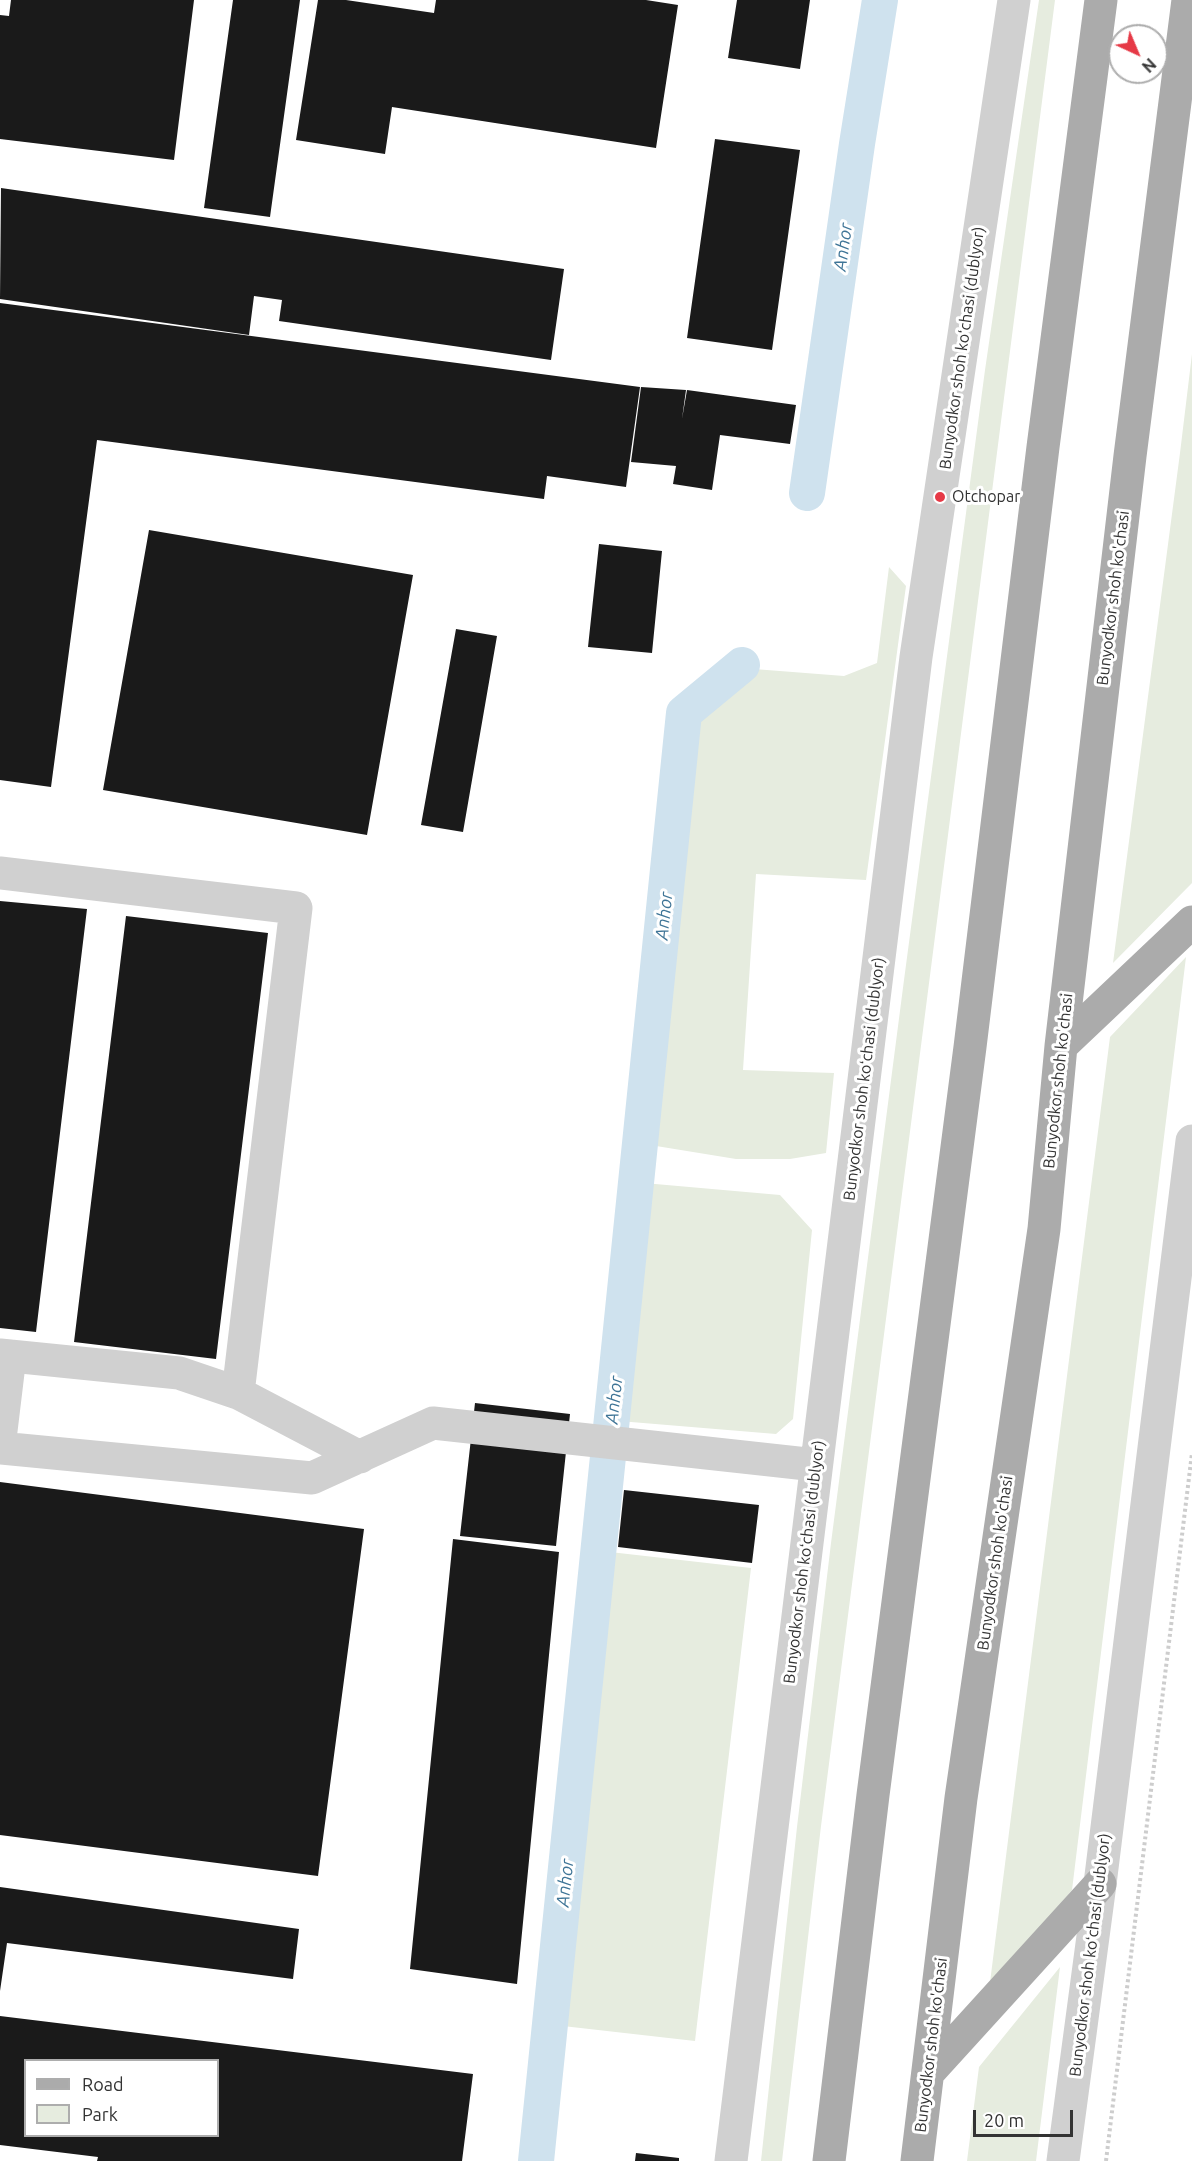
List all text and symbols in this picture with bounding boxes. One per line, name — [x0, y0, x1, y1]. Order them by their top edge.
north arrow — [1108, 24, 1168, 84]
text: N — [1139, 55, 1160, 76]
water label: Anhor — [829, 222, 857, 272]
street label: Bunyodkor shoh koʻchasi (dublyor) — [935, 225, 989, 471]
place label: Otchopar — [952, 487, 1020, 507]
marker: Otchopar — [933, 490, 947, 504]
street label: Bunyodkor shoh ko'chasi — [1093, 509, 1133, 687]
water label: Anhor — [651, 891, 677, 941]
street label: Bunyodkor shoh koʻchasi (dublyor) — [840, 956, 888, 1202]
street label: Bunyodkor shoh ko'chasi — [1039, 992, 1077, 1170]
water label: Anhor — [601, 1375, 627, 1425]
street label: Bunyodkor shoh koʻchasi (dublyor) — [780, 1439, 828, 1685]
street label: Bunyodkor shoh ko'chasi — [973, 1474, 1017, 1652]
street label: Bunyodkor shoh koʻchasi (dublyor) — [1066, 1832, 1114, 2078]
water label: Anhor — [552, 1858, 578, 1908]
street label: Bunyodkor shoh ko'chasi — [911, 1956, 951, 2134]
legend — [24, 2059, 219, 2137]
text: Road — [82, 2074, 124, 2094]
scale bar — [976, 2098, 1076, 2136]
text: Park — [82, 2104, 118, 2124]
text: 20 m — [984, 2110, 1024, 2130]

